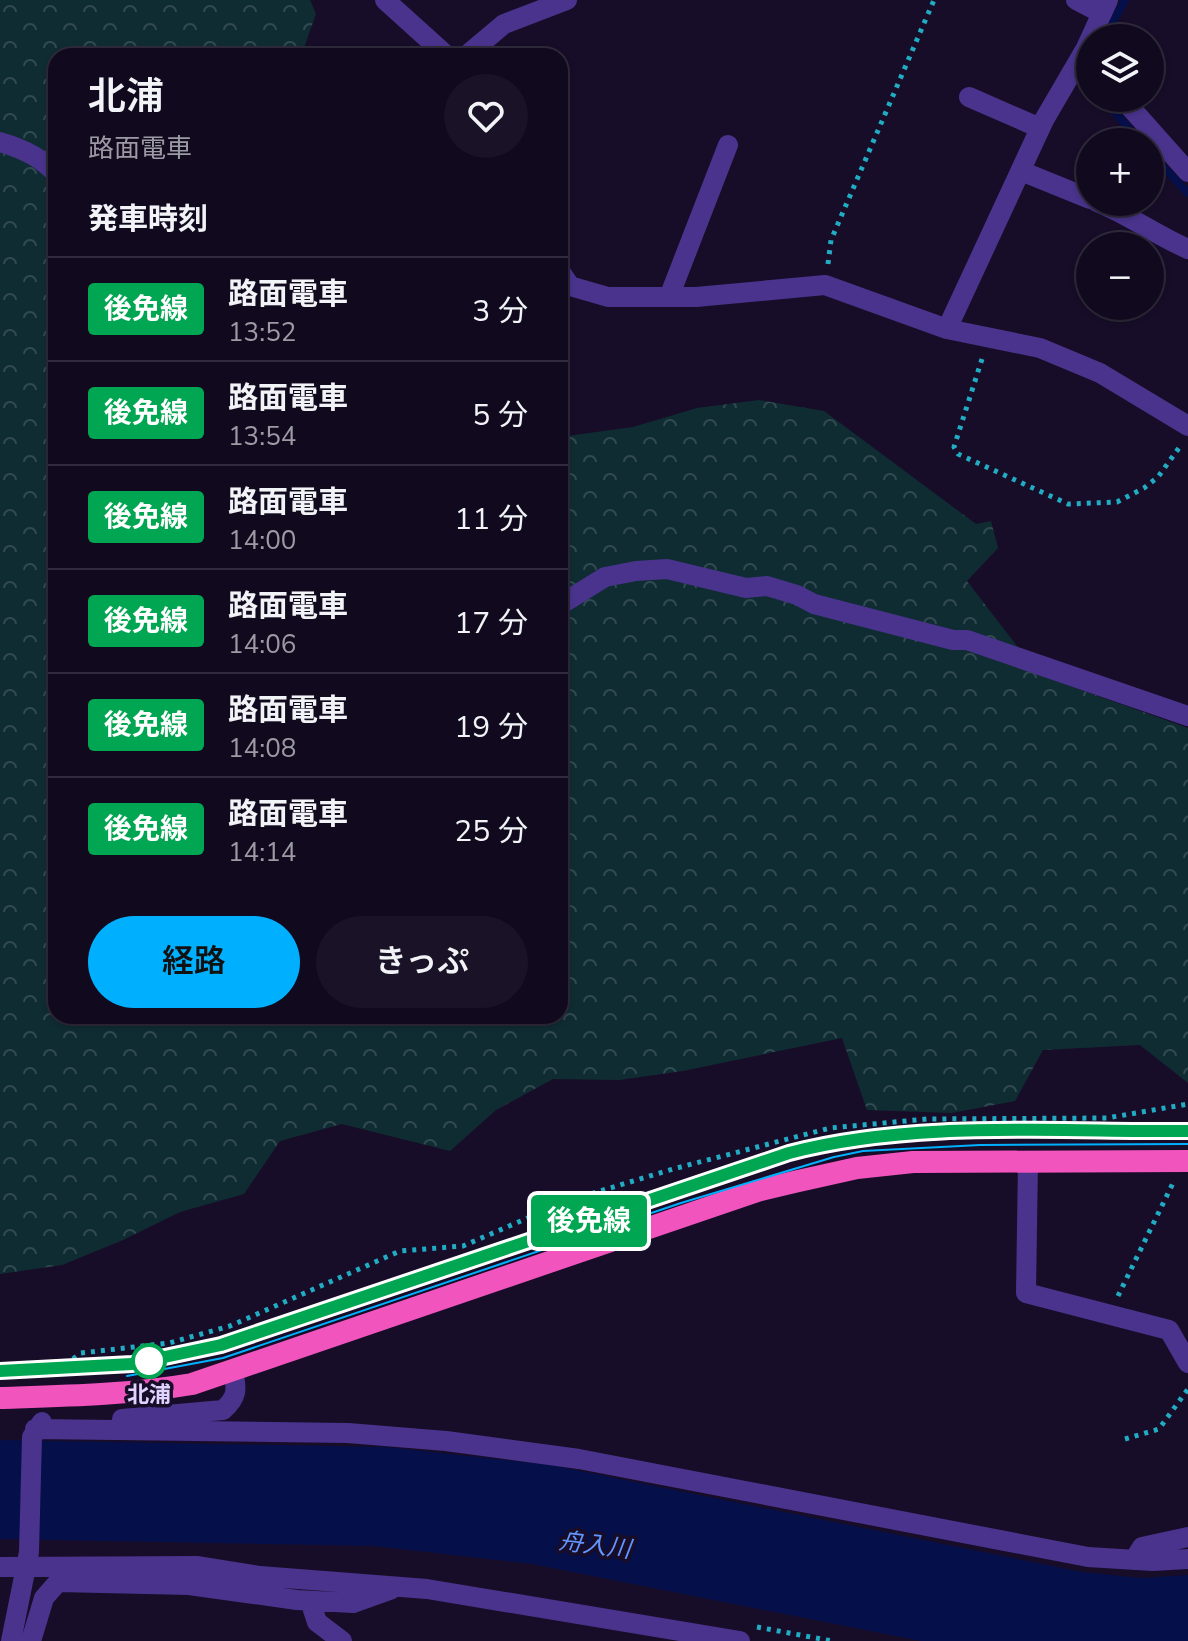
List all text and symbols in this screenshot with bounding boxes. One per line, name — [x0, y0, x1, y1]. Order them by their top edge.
map controls — [1076, 24, 1164, 320]
button: layers — [1076, 24, 1164, 112]
text: 北浦 — [88, 71, 164, 122]
button: heart — [444, 74, 528, 158]
button: + — [1076, 128, 1164, 216]
text: 路面電車 — [88, 131, 192, 166]
text: 発車時刻 — [88, 199, 208, 240]
button: − — [1076, 232, 1164, 320]
text: 路面電車 — [228, 274, 348, 315]
text: 後免線 — [104, 290, 188, 328]
text: 3 分 — [472, 291, 528, 332]
text: 13:52 — [228, 315, 296, 350]
text: 路面電車 — [228, 378, 348, 419]
text: 後免線 — [104, 394, 188, 432]
text: 5 分 — [472, 395, 528, 436]
text: 13:54 — [228, 419, 296, 454]
text: 路面電車 — [228, 482, 348, 523]
text: 後免線 — [104, 498, 188, 536]
text: 11 分 — [454, 499, 528, 540]
text: 14:00 — [228, 523, 296, 558]
text: 路面電車 — [228, 586, 348, 627]
text: 後免線 — [104, 602, 188, 640]
text: 17 分 — [454, 603, 528, 644]
text: 14:06 — [228, 627, 296, 662]
text: 路面電車 — [228, 690, 348, 731]
text: 後免線 — [104, 706, 188, 744]
text: 19 分 — [454, 707, 528, 748]
text: 14:08 — [228, 731, 296, 766]
text: 路面電車 — [228, 794, 348, 835]
text: 後免線 — [104, 810, 188, 848]
text: 25 分 — [454, 811, 528, 852]
text: 14:14 — [228, 835, 296, 870]
button: 経路 — [88, 916, 300, 1008]
button: きっぷ — [316, 916, 528, 1008]
line badge: 後免線 — [543, 1195, 635, 1247]
text: 後免線 — [547, 1202, 631, 1240]
marker: 北浦 — [132, 1344, 166, 1378]
place label: 北浦 — [127, 1380, 171, 1410]
water label: 舟入川 — [557, 1525, 636, 1566]

